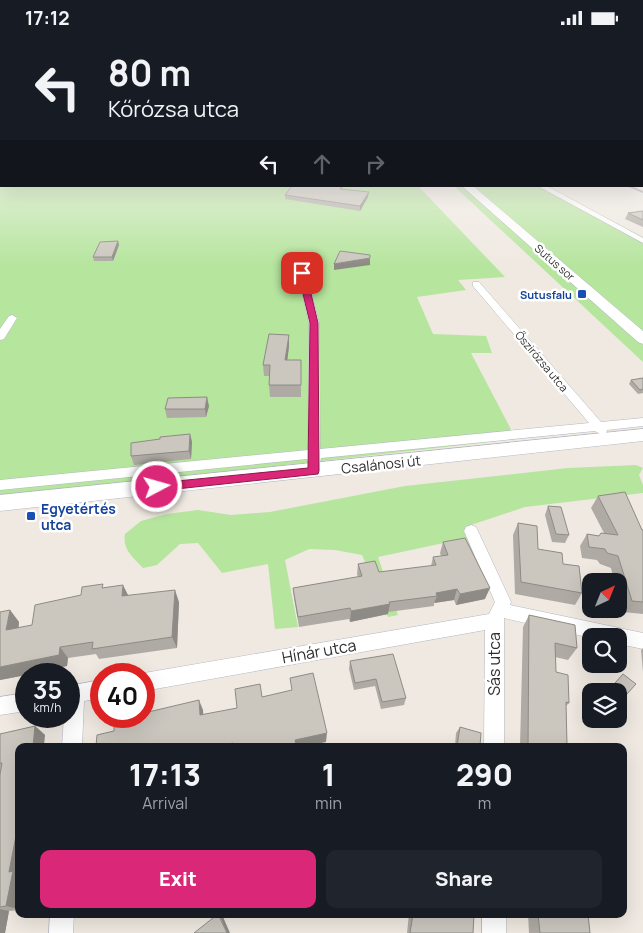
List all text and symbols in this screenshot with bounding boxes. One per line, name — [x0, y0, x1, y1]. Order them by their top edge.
text: 17:12 — [25, 5, 70, 31]
text: 80 m — [108, 49, 191, 97]
icon: left — [25, 55, 90, 120]
text: Kőrózsa utca — [108, 94, 239, 124]
icon: left — [255, 150, 283, 178]
icon: ahead — [308, 150, 336, 178]
icon: right — [361, 150, 389, 178]
street label: Sutus sor — [532, 240, 578, 284]
pin — [281, 252, 323, 294]
icon: arrive — [288, 259, 316, 287]
place label: Sutusfalu — [520, 287, 572, 302]
marker: Sutusfalu — [576, 288, 588, 300]
street label: Őszirózsa utca — [512, 327, 572, 395]
street label: Csalánosi út — [340, 450, 422, 478]
position arrow — [130, 460, 182, 512]
place label: Egyetértés utca — [41, 499, 116, 534]
marker: Egyetértés utca — [25, 510, 37, 522]
north arrow — [582, 573, 628, 617]
map controls — [582, 573, 627, 728]
button: search — [582, 628, 627, 673]
street label: Sás utca — [483, 632, 505, 696]
street label: Hínár utca — [280, 634, 358, 668]
speed limit sign: 40 — [90, 663, 155, 728]
text: 35 — [33, 672, 62, 707]
button: layers — [582, 683, 627, 728]
text: km/h — [34, 699, 61, 716]
text: 17:13 — [129, 754, 201, 795]
text: 1 — [322, 754, 335, 795]
text: 290 — [456, 754, 513, 795]
text: Arrival — [142, 792, 188, 814]
text: min — [315, 792, 342, 814]
text: m — [478, 792, 491, 814]
button: Exit — [40, 850, 316, 908]
button: Share — [326, 850, 602, 908]

